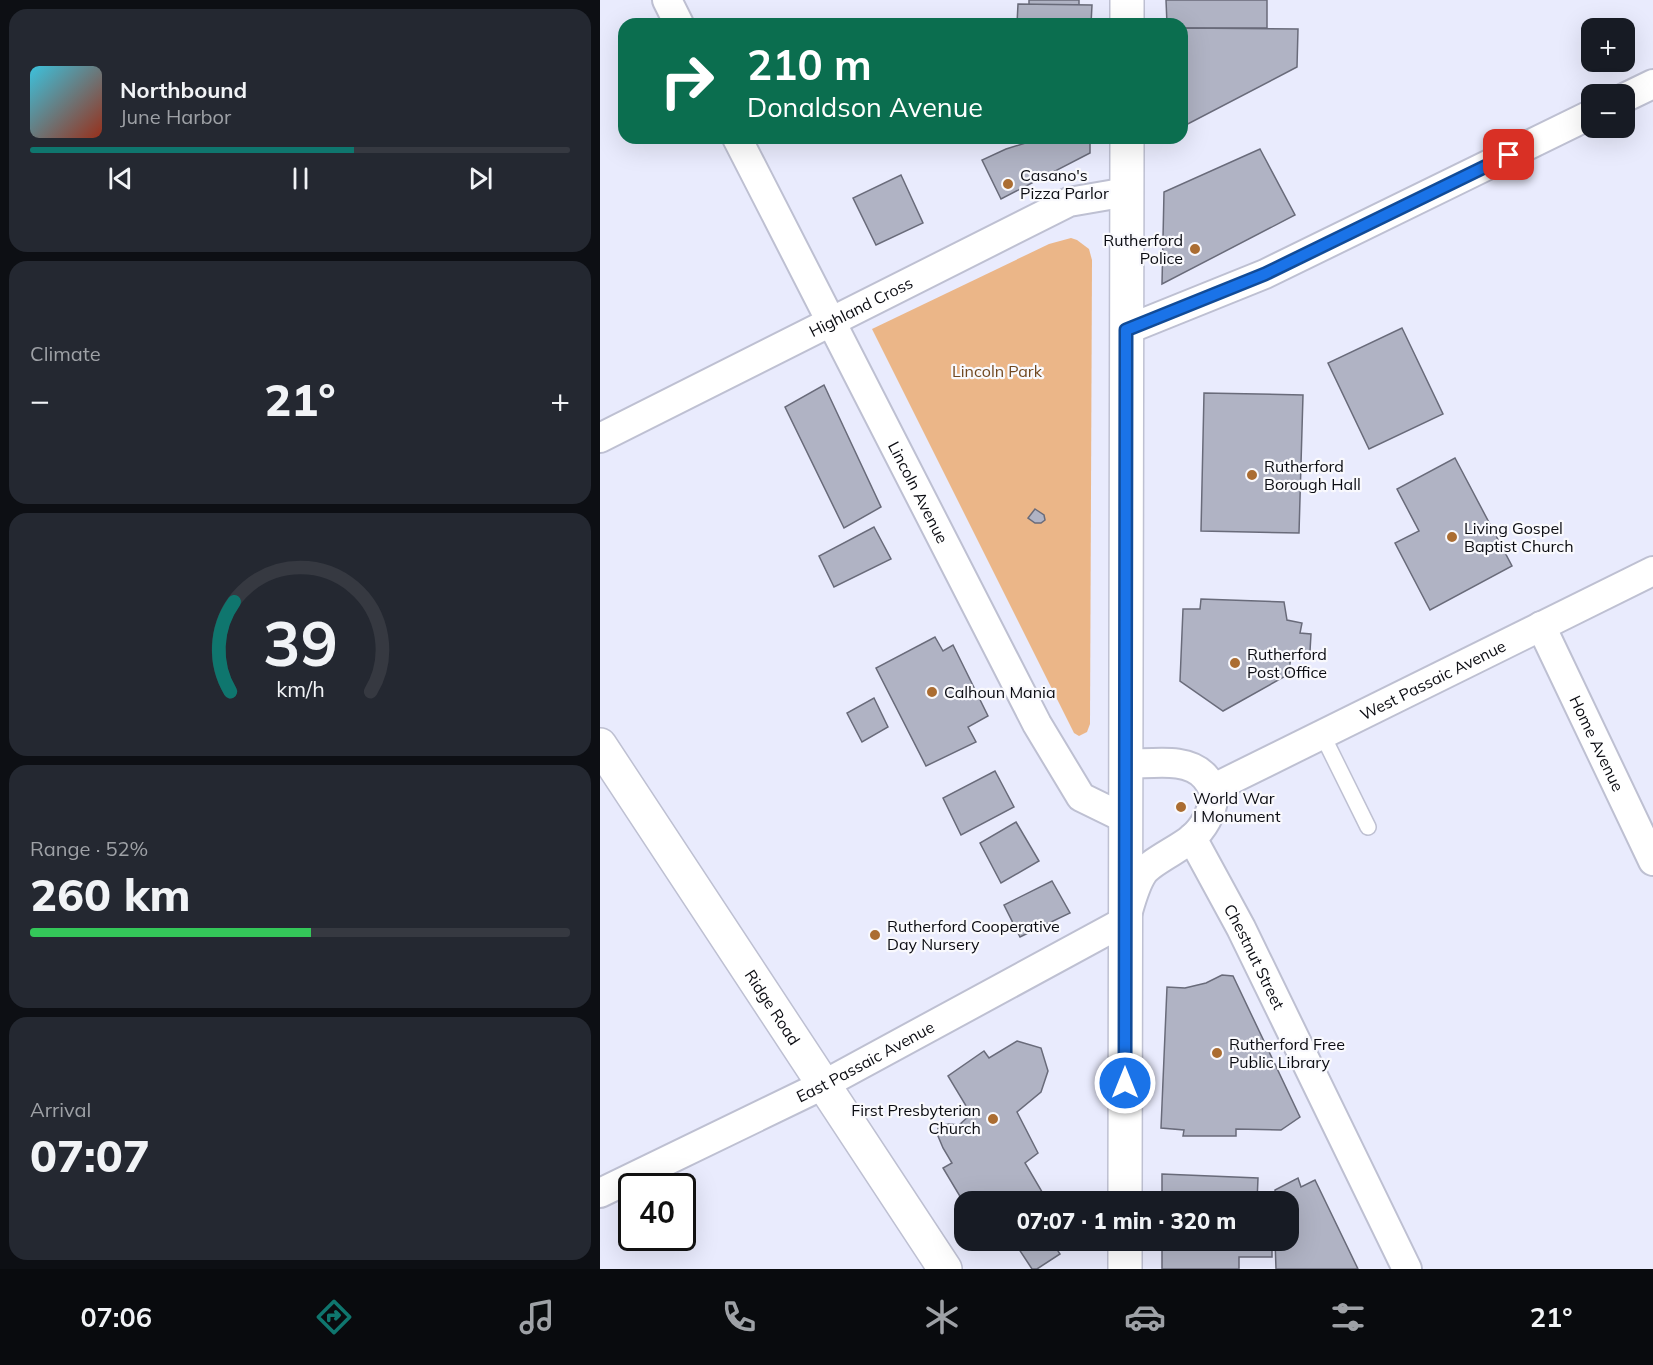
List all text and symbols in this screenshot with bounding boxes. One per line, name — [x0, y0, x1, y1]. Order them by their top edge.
map controls — [1581, 18, 1635, 138]
button: + — [1581, 18, 1635, 72]
text: 210 m — [747, 38, 872, 91]
icon: right — [648, 42, 726, 120]
text: Northbound — [120, 76, 247, 104]
button: − — [1581, 84, 1635, 138]
text: Donaldson Avenue — [747, 90, 983, 124]
text: June Harbor — [120, 104, 231, 129]
pin — [1483, 129, 1534, 180]
icon: arrive — [1492, 138, 1525, 171]
icon: previous — [104, 162, 137, 195]
icon: pause — [284, 162, 317, 195]
icon: next — [464, 162, 497, 195]
place label: Casano's Pizza Parlor — [1020, 165, 1109, 203]
marker: Casano's Pizza Parlor — [1001, 177, 1015, 191]
place label: Rutherford Police — [1103, 230, 1183, 268]
marker: Rutherford Police — [1188, 242, 1202, 256]
street label: Highland Cross — [806, 272, 916, 341]
text: Climate — [30, 341, 101, 366]
park label: Lincoln Park — [952, 361, 1043, 381]
text: 21° — [264, 371, 336, 427]
text: − — [30, 379, 50, 420]
text: + — [550, 379, 570, 420]
street label: Lincoln Avenue — [884, 438, 953, 547]
place label: Rutherford Borough Hall — [1264, 456, 1361, 494]
marker: Rutherford Borough Hall — [1245, 468, 1259, 482]
place label: Living Gospel Baptist Church — [1464, 518, 1574, 556]
marker: Living Gospel Baptist Church — [1445, 530, 1459, 544]
text: 39 — [263, 603, 337, 682]
street label: West Passaic Avenue — [1357, 635, 1509, 724]
place label: Rutherford Post Office — [1247, 644, 1327, 682]
marker: Rutherford Post Office — [1228, 656, 1242, 670]
text: km/h — [276, 675, 324, 702]
place label: Calhoun Mania — [944, 682, 1056, 702]
marker: Calhoun Mania — [925, 685, 939, 699]
street label: Home Avenue — [1565, 692, 1628, 795]
place label: World War I Monument — [1193, 788, 1281, 826]
marker: World War I Monument — [1174, 800, 1188, 814]
text: Range · 52% — [30, 836, 148, 861]
text: 260 km — [30, 866, 191, 922]
street label: Chestnut Street — [1220, 900, 1289, 1013]
place label: Rutherford Cooperative Day Nursery — [887, 916, 1060, 954]
marker: Rutherford Cooperative Day Nursery — [868, 928, 882, 942]
street label: Ridge Road — [741, 966, 805, 1049]
street label: East Passaic Avenue — [793, 1017, 938, 1106]
place label: Rutherford Free Public Library — [1229, 1034, 1345, 1072]
marker: Rutherford Free Public Library — [1210, 1046, 1224, 1060]
position arrow — [1093, 1051, 1157, 1115]
text: Arrival — [30, 1097, 91, 1122]
place label: First Presbyterian Church — [851, 1100, 981, 1138]
marker: First Presbyterian Church — [986, 1112, 1000, 1126]
text: 07:07 — [30, 1127, 150, 1183]
speed limit sign: 40 — [618, 1173, 696, 1251]
text: 07:07 · 1 min · 320 m — [1017, 1207, 1236, 1235]
icon: directions — [313, 1296, 355, 1338]
icon: music — [516, 1296, 558, 1338]
icon: phone — [718, 1296, 760, 1338]
icon: climate — [921, 1296, 963, 1338]
icon: car — [1124, 1296, 1166, 1338]
icon: filters — [1327, 1296, 1369, 1338]
text: 07:06 — [80, 1300, 152, 1334]
text: 21° — [1530, 1300, 1572, 1334]

